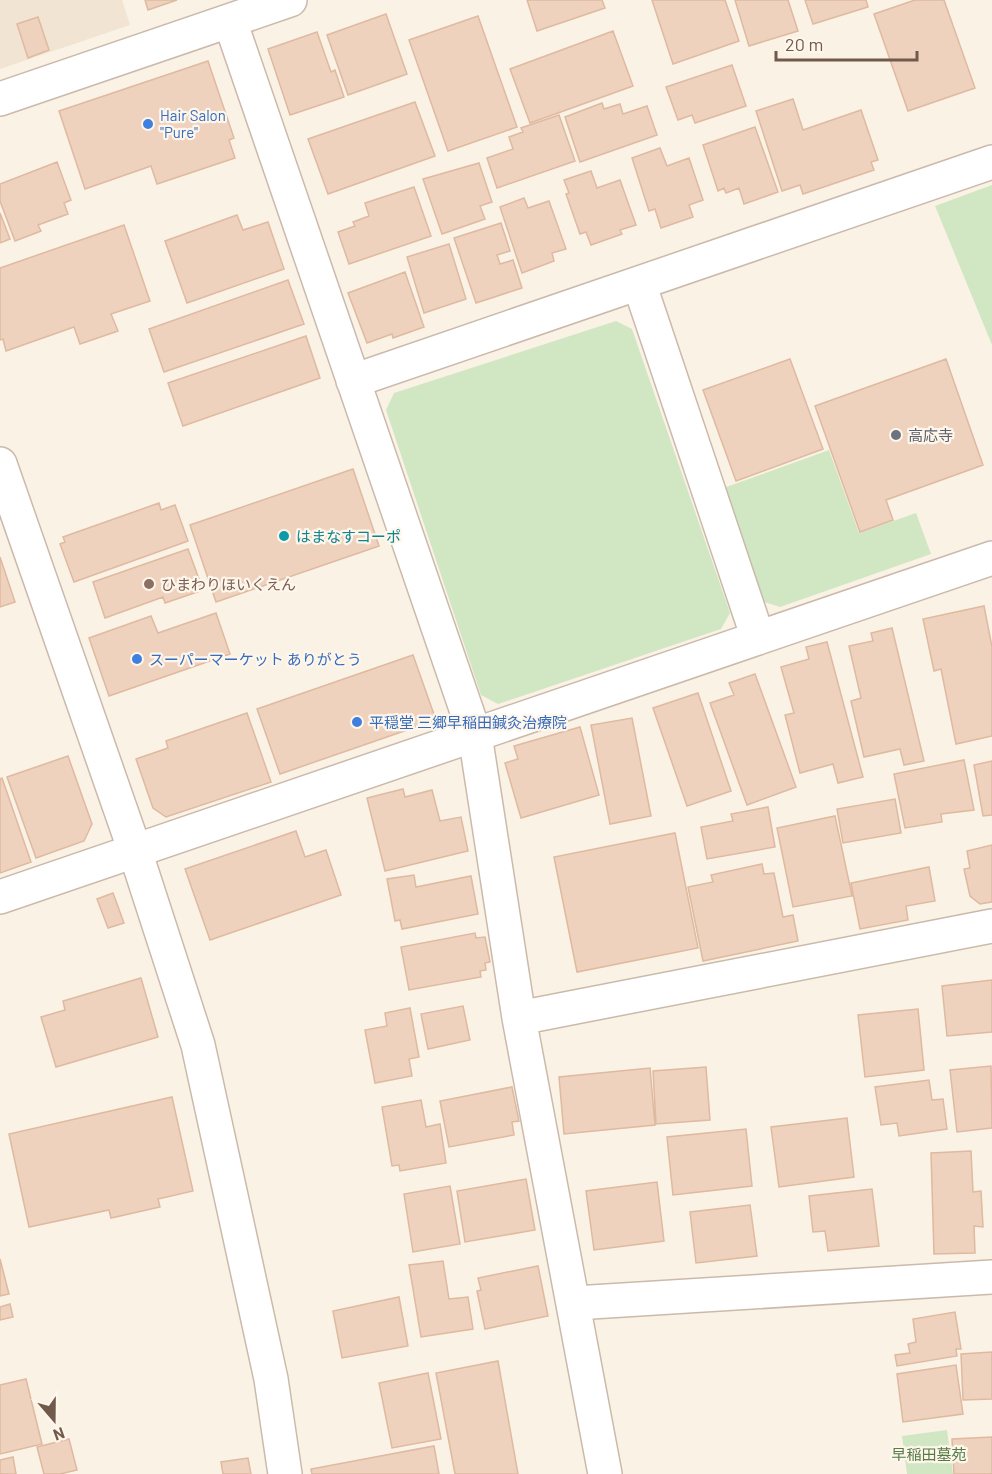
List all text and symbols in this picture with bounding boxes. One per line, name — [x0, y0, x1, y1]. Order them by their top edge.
scale bar — [776, 24, 917, 62]
text: 20 m — [785, 33, 823, 55]
place label: Hair Salon "Pure" — [160, 106, 226, 141]
marker: Hair Salon "Pure" — [141, 117, 155, 131]
place label: 高応寺 — [908, 426, 953, 444]
marker: 高応寺 — [889, 428, 903, 442]
place label: はまなすコーポ — [296, 527, 401, 545]
marker: はまなすコーポ — [277, 529, 291, 543]
place label: ひまわりほいくえん — [161, 575, 296, 593]
marker: ひまわりほいくえん — [142, 577, 156, 591]
place label: スーパーマーケット ありがとう — [149, 650, 362, 668]
marker: スーパーマーケット ありがとう — [130, 652, 144, 666]
place label: 平穏堂 三郷早稲田鍼灸治療院 — [369, 713, 567, 731]
marker: 平穏堂 三郷早稲田鍼灸治療院 — [350, 715, 364, 729]
north arrow — [24, 1390, 84, 1450]
text: N — [51, 1424, 68, 1445]
park label: 早稲田墓苑 — [891, 1445, 967, 1463]

